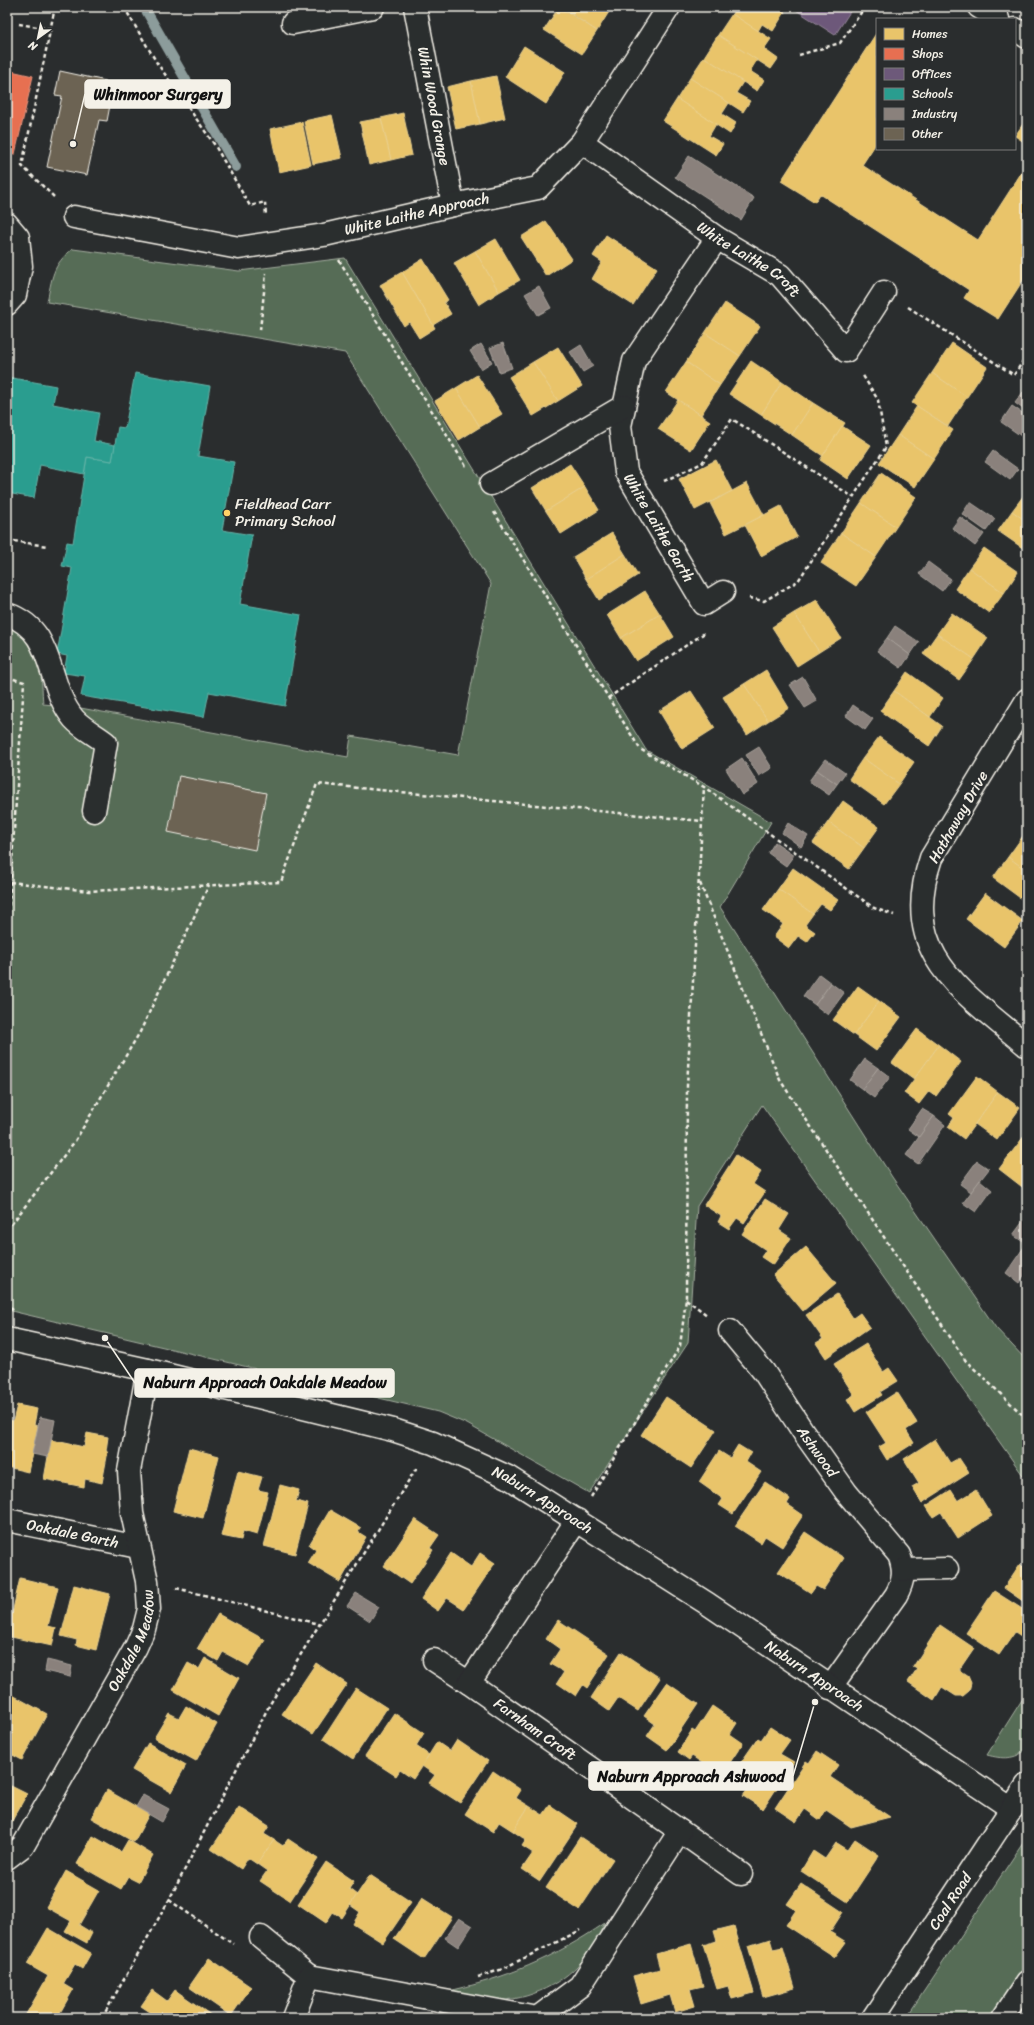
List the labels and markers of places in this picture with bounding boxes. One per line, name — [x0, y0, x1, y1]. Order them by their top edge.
callout: Whinmoor Surgery — [85, 80, 230, 108]
place label: Fieldhead Carr Primary School — [235, 491, 336, 534]
marker: Fieldhead Carr Primary School — [222, 508, 232, 518]
callout: Naburn Approach Oakdale Meadow — [135, 1369, 394, 1397]
callout: Naburn Approach Ashwood — [589, 1762, 793, 1790]

